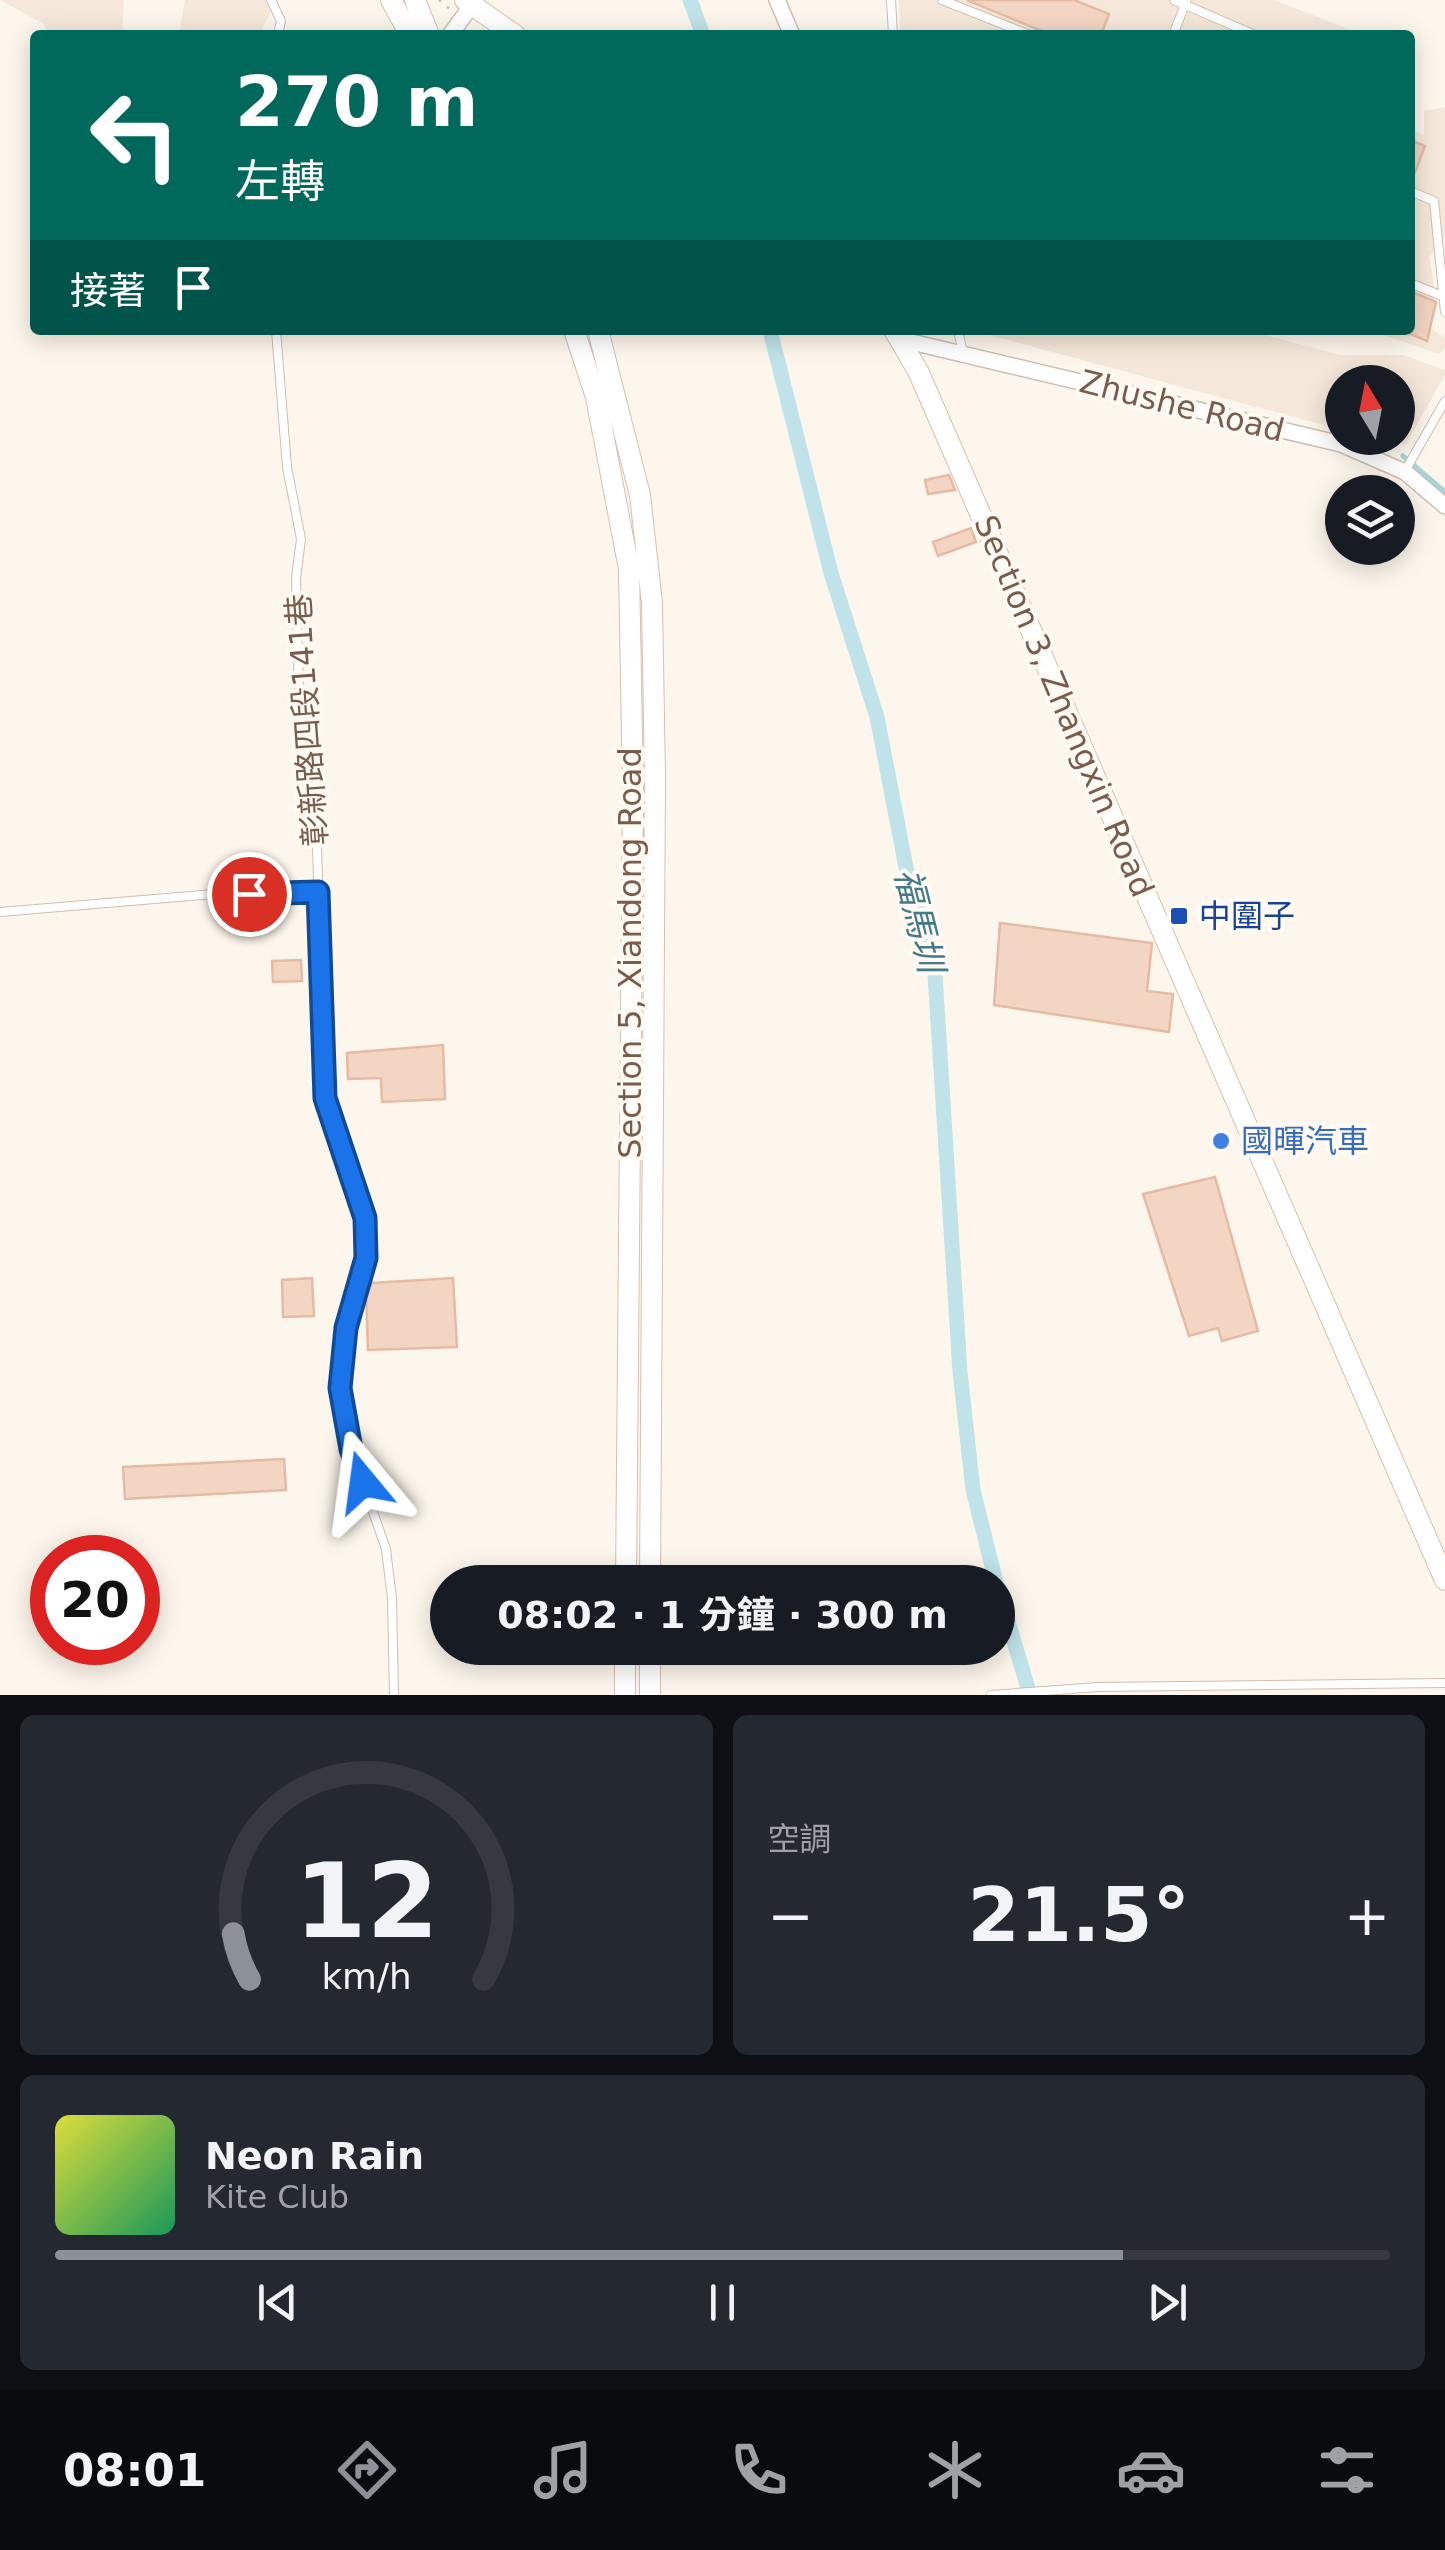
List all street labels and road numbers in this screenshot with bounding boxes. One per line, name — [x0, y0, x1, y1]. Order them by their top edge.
street label: Zhushe Road — [1076, 362, 1288, 450]
street label: Section 3, Zhangxin Road — [966, 510, 1162, 902]
street label: 彰新路四段141巷 — [279, 592, 335, 848]
street label: Section 5, Xiandong Road — [611, 747, 649, 1159]

